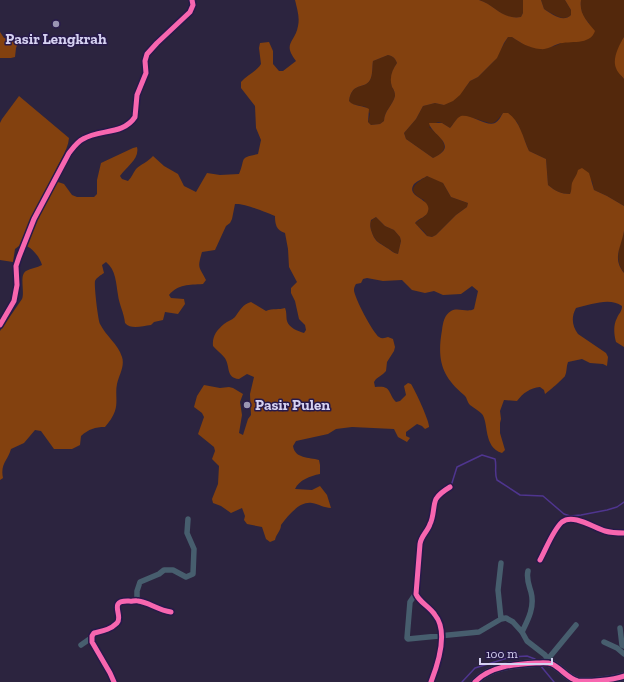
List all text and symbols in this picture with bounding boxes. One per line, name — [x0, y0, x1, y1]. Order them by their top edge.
marker: Pasir Lengkrah — [51, 19, 61, 29]
place label: Pasir Lengkrah — [5, 30, 107, 48]
place label: Pasir Pulen — [255, 396, 330, 414]
marker: Pasir Pulen — [242, 400, 252, 410]
scale bar — [480, 640, 552, 666]
text: 100 m — [486, 647, 518, 661]

